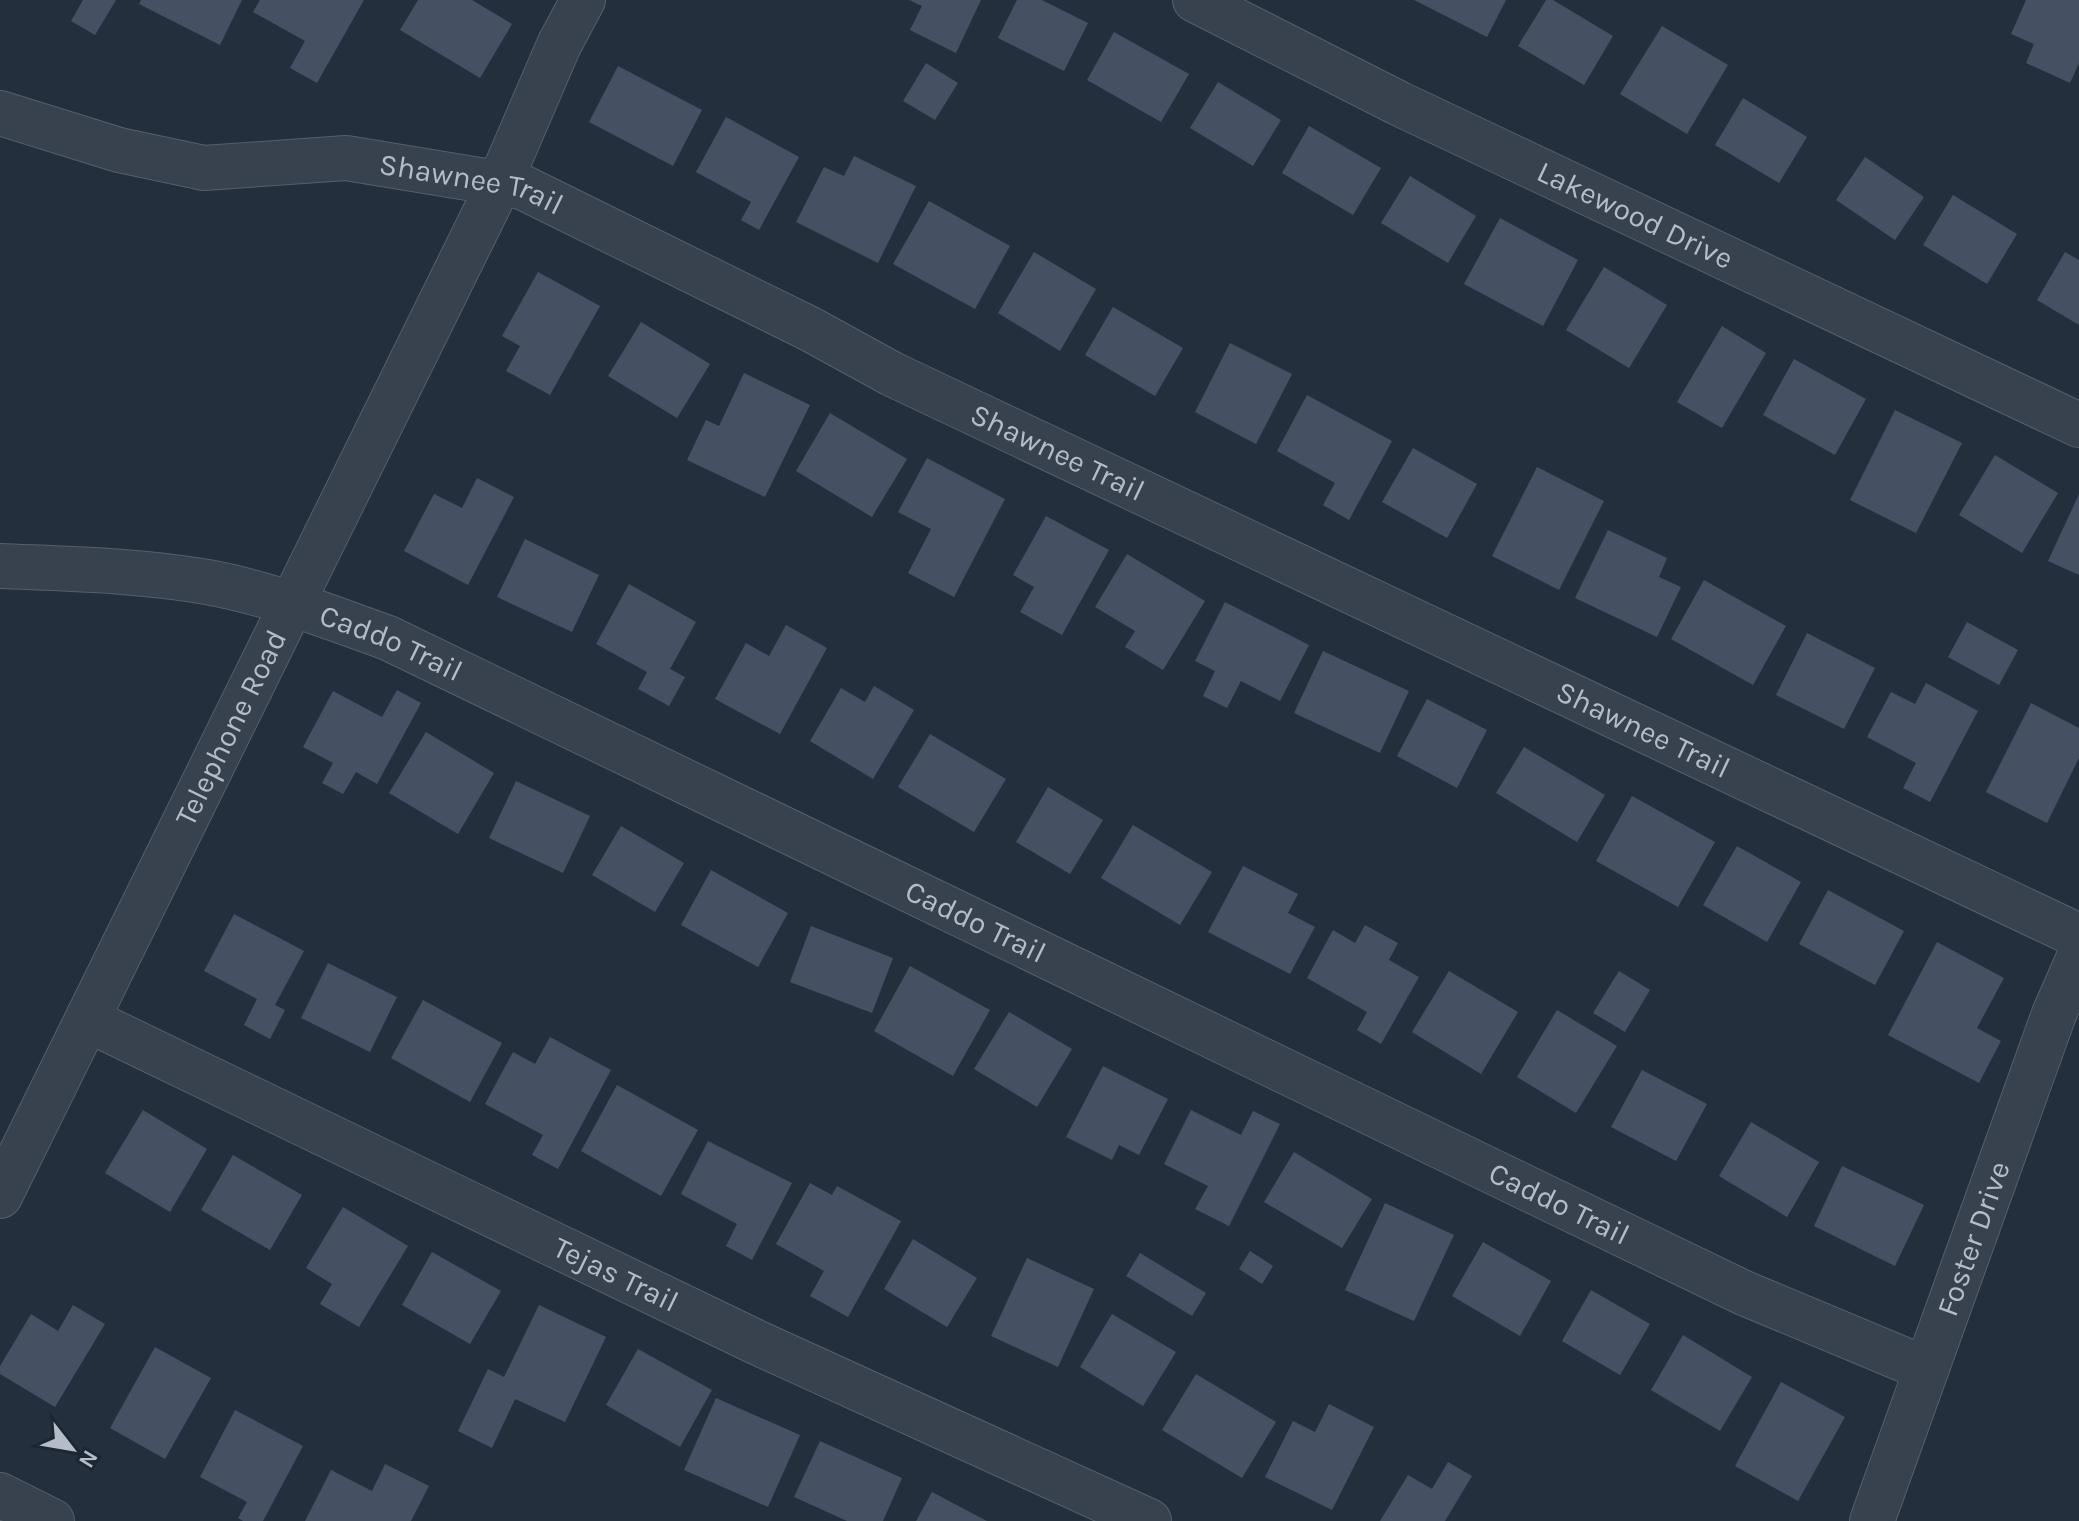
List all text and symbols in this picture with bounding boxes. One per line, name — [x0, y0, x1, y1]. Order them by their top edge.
street label: Shawnee Trail — [377, 146, 569, 223]
street label: Lakewood Drive — [1531, 154, 1739, 277]
street label: Shawnee Trail — [965, 396, 1150, 509]
street label: Caddo Trail — [315, 597, 468, 689]
street label: Telephone Road — [167, 624, 294, 832]
street label: Shawnee Trail — [1550, 673, 1736, 786]
street label: Caddo Trail — [899, 873, 1052, 971]
street label: Caddo Trail — [1483, 1154, 1635, 1253]
street label: Foster Drive — [1929, 1156, 2018, 1321]
street label: Tejas Trail — [547, 1229, 684, 1320]
north arrow — [32, 1409, 112, 1489]
text: N — [73, 1445, 103, 1472]

